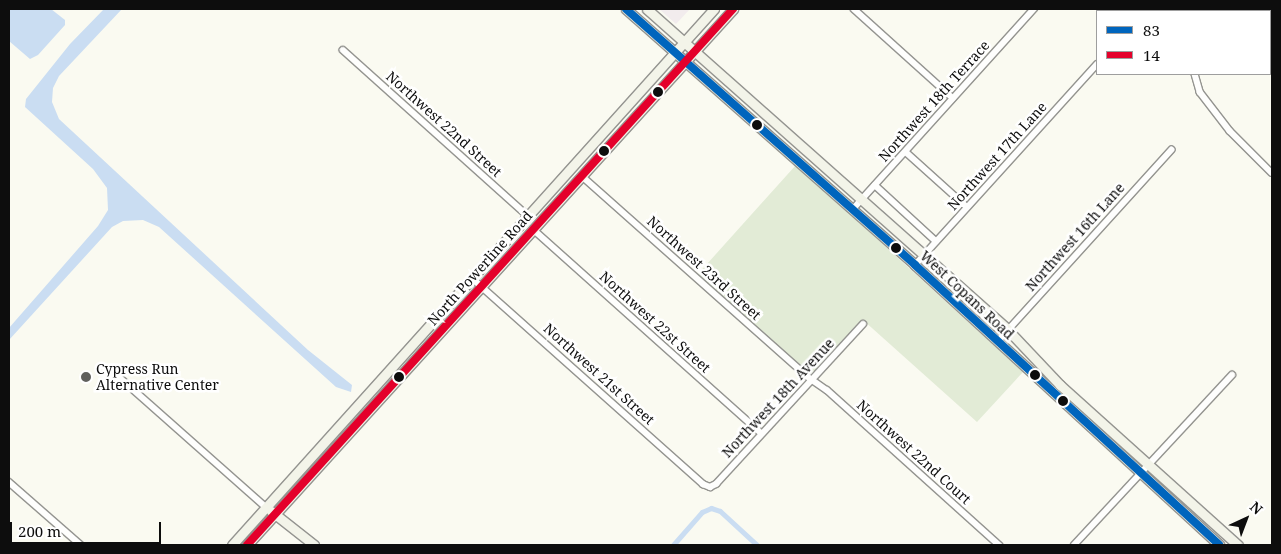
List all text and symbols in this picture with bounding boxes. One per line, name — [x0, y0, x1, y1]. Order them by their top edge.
legend — [1096, 10, 1271, 75]
text: 83 — [1143, 20, 1160, 40]
street label: Northwest 18th Terrace — [875, 37, 993, 165]
text: 14 — [1143, 45, 1160, 65]
street label: Northwest 22nd Street — [383, 68, 505, 180]
unlabelled marker — [653, 87, 663, 97]
street label: Northwest 17th Lane — [944, 98, 1050, 214]
unlabelled marker — [752, 120, 762, 130]
unlabelled marker — [599, 146, 609, 156]
street label: Northwest 16th Lane — [1022, 179, 1128, 295]
street label: North Powerline Road — [424, 207, 536, 329]
street label: Northwest 23rd Street — [644, 213, 764, 323]
unlabelled marker — [891, 243, 901, 253]
street label: West Copans Road — [917, 247, 1017, 343]
street label: Northwest 22st Street — [596, 268, 714, 376]
street label: Northwest 21st Street — [540, 320, 658, 428]
street label: Northwest 18th Avenue — [718, 335, 838, 461]
place label: Cypress Run Alternative Center — [96, 361, 219, 394]
unlabelled marker — [1030, 370, 1040, 380]
marker: Cypress Run Alternative Center — [80, 371, 92, 383]
unlabelled marker — [394, 372, 404, 382]
street label: Northwest 22nd Court — [854, 396, 974, 508]
unlabelled marker — [1058, 396, 1068, 406]
north arrow — [1221, 494, 1271, 544]
text: N — [1246, 497, 1267, 518]
scale bar — [12, 512, 164, 544]
text: 200 m — [18, 521, 61, 541]

